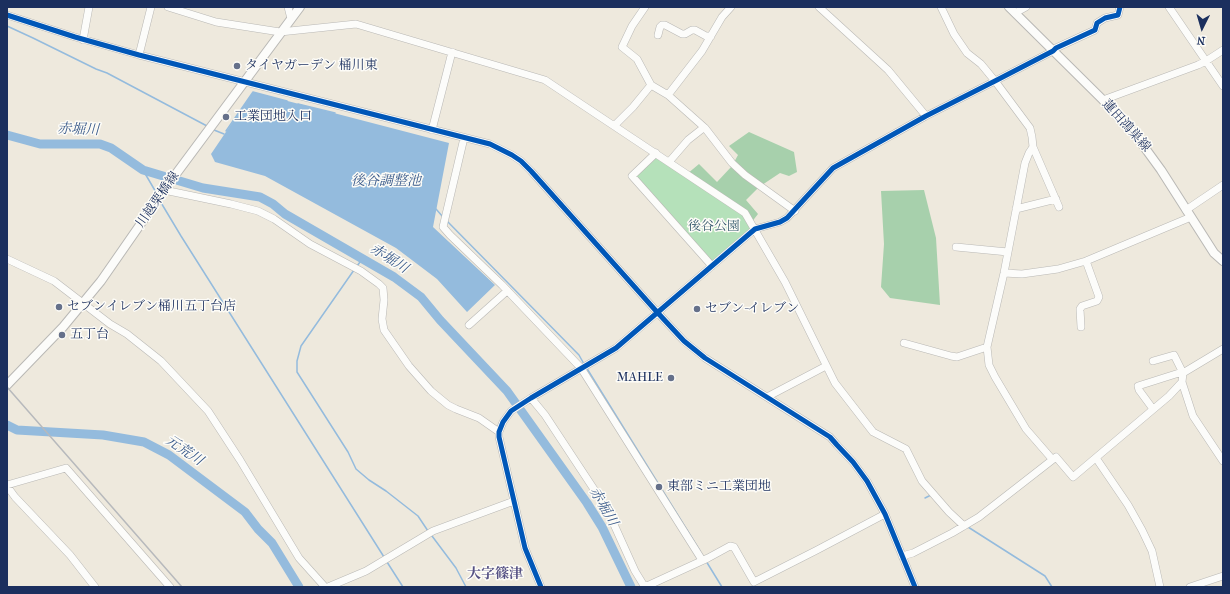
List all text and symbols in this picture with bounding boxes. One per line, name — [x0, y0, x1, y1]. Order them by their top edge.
north arrow — [1182, 8, 1222, 48]
text: N — [1196, 34, 1206, 47]
place label: タイヤガーデン 桶川東 — [245, 58, 378, 74]
marker: タイヤガーデン 桶川東 — [232, 61, 242, 71]
street label: 蓮田鴻巣線 — [1098, 97, 1154, 155]
place label: 工業団地入口 — [234, 109, 312, 125]
marker: 工業団地入口 — [221, 112, 231, 122]
water label: 赤堀川 — [57, 121, 99, 139]
street label: 川越栗橋線 — [133, 169, 183, 231]
water label: 後谷調整池 — [351, 174, 421, 190]
park label: 後谷公園 — [688, 219, 740, 235]
water label: 赤堀川 — [367, 241, 411, 277]
place label: セブンイレブン桶川五丁台店 — [67, 299, 236, 315]
place label: セブン-イレブン — [705, 301, 799, 317]
marker: セブンイレブン桶川五丁台店 — [54, 302, 64, 312]
marker: セブン-イレブン — [692, 304, 702, 314]
place label: 五丁台 — [70, 327, 109, 343]
marker: 五丁台 — [57, 330, 67, 340]
place label: MAHLE — [617, 370, 663, 386]
marker: MAHLE — [666, 373, 676, 383]
water label: 元荒川 — [162, 432, 206, 470]
place label: 東部ミニ工業団地 — [667, 479, 771, 495]
marker: 東部ミニ工業団地 — [654, 482, 664, 492]
water label: 赤堀川 — [585, 485, 621, 529]
district label: 大字篠津 — [467, 567, 523, 583]

